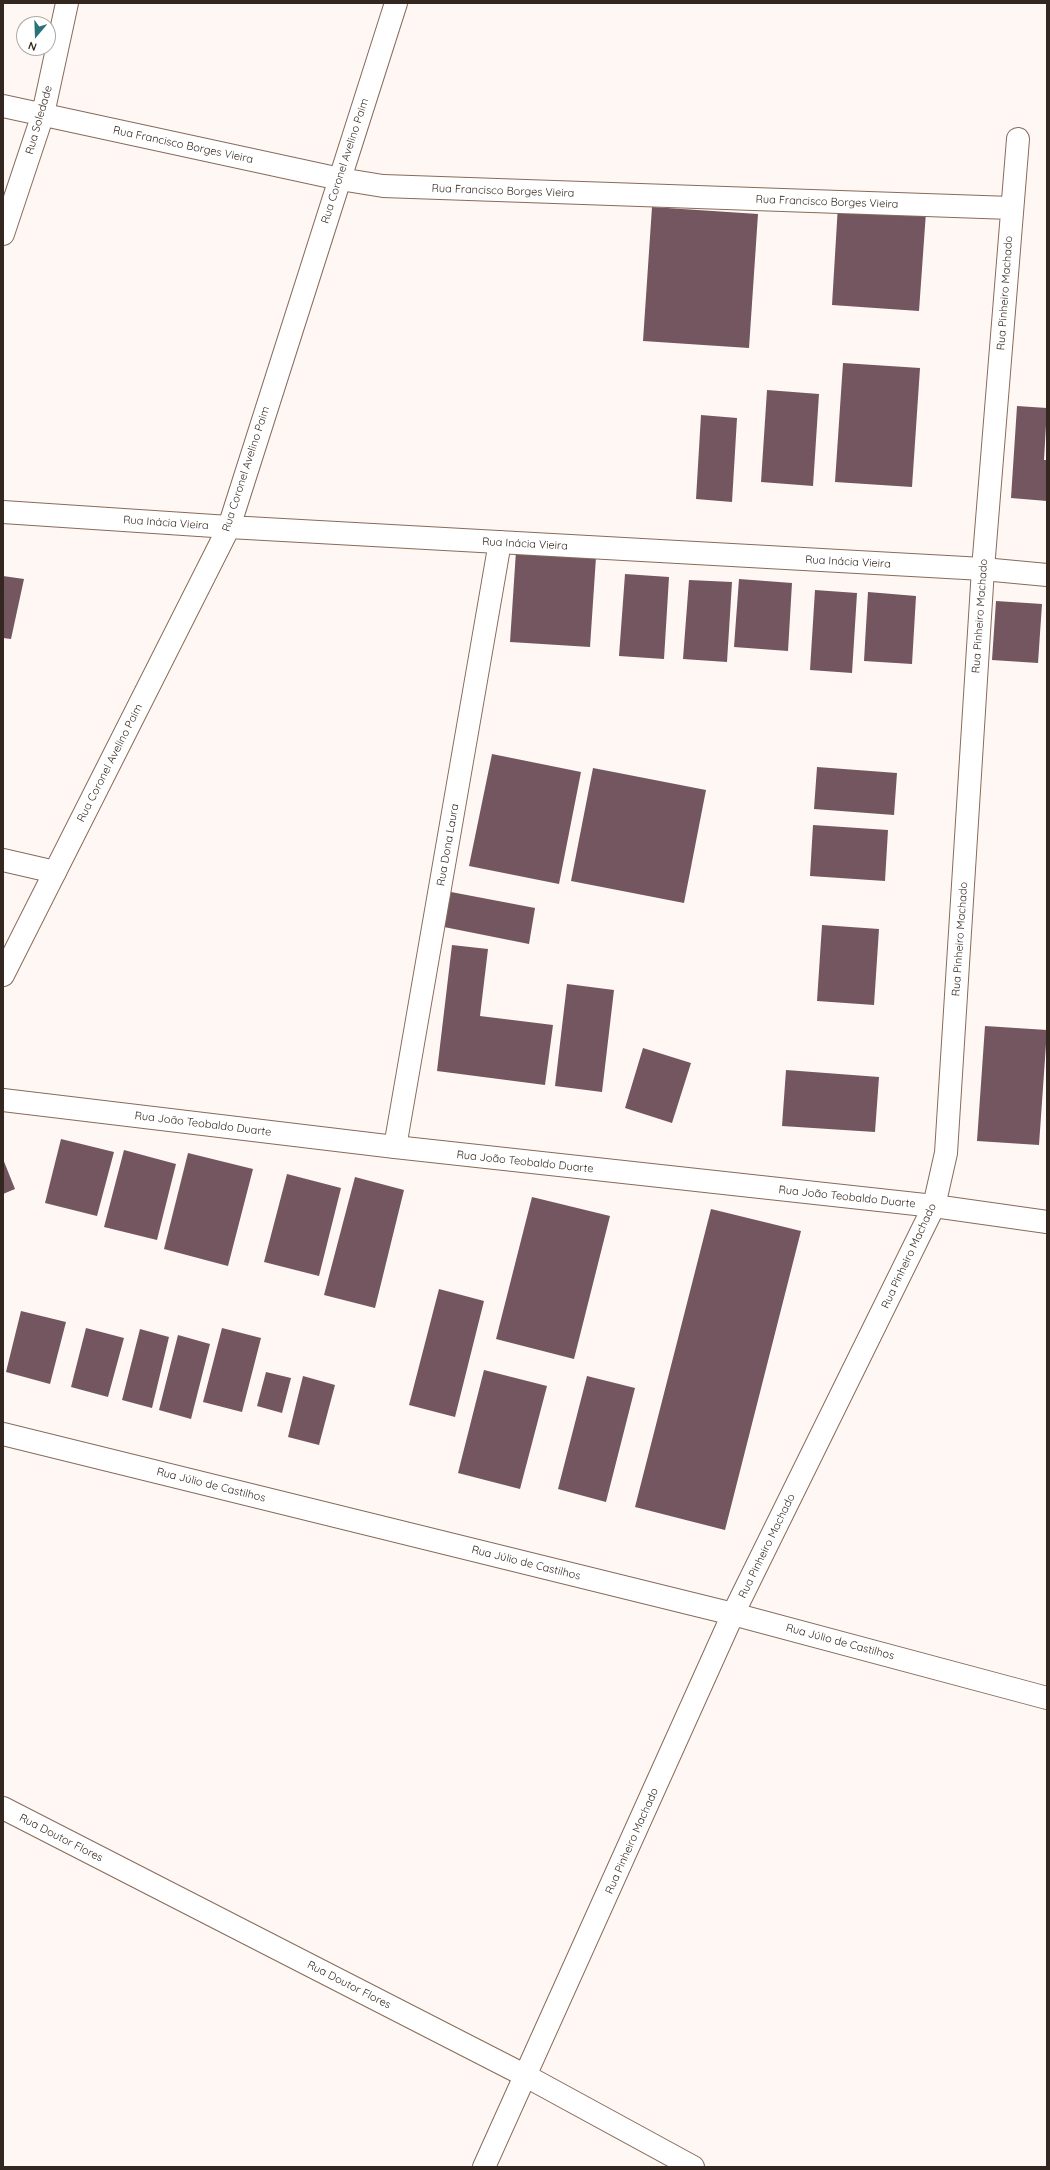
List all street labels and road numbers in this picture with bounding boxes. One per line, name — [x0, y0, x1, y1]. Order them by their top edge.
street label: Rua Soledade — [23, 84, 55, 156]
street label: Rua Coronel Avelino Paim — [318, 97, 372, 225]
street label: Rua Francisco Borges Vieira — [112, 124, 254, 166]
street label: Rua Francisco Borges Vieira — [431, 182, 575, 200]
street label: Rua Francisco Borges Vieira — [755, 193, 899, 211]
street label: Rua Pinheiro Machado — [994, 235, 1016, 351]
street label: Rua Coronel Avelino Paim — [219, 405, 273, 533]
street label: Rua Inácia Vieira — [123, 513, 209, 533]
street label: Rua Inácia Vieira — [482, 535, 568, 553]
street label: Rua Inácia Vieira — [805, 553, 891, 571]
street label: Rua Pinheiro Machado — [969, 558, 991, 674]
street label: Rua Coronel Avelino Paim — [74, 702, 146, 824]
street label: Rua Dona Laura — [434, 803, 462, 887]
street label: Rua Pinheiro Machado — [949, 881, 971, 997]
street label: Rua João Teobaldo Duarte — [134, 1109, 272, 1139]
street label: Rua João Teobaldo Duarte — [456, 1148, 594, 1176]
street label: Rua João Teobaldo Duarte — [778, 1183, 916, 1211]
street label: Rua Pinheiro Machado — [879, 1201, 939, 1311]
street label: Rua Júlio de Castilhos — [155, 1465, 267, 1505]
street label: Rua Pinheiro Machado — [736, 1492, 798, 1600]
street label: Rua Júlio de Castilhos — [470, 1543, 582, 1583]
street label: Rua Júlio de Castilhos — [784, 1621, 896, 1663]
street label: Rua Pinheiro Machado — [603, 1786, 661, 1896]
street label: Rua Doutor Flores — [17, 1811, 105, 1865]
street label: Rua Doutor Flores — [305, 1958, 393, 2012]

